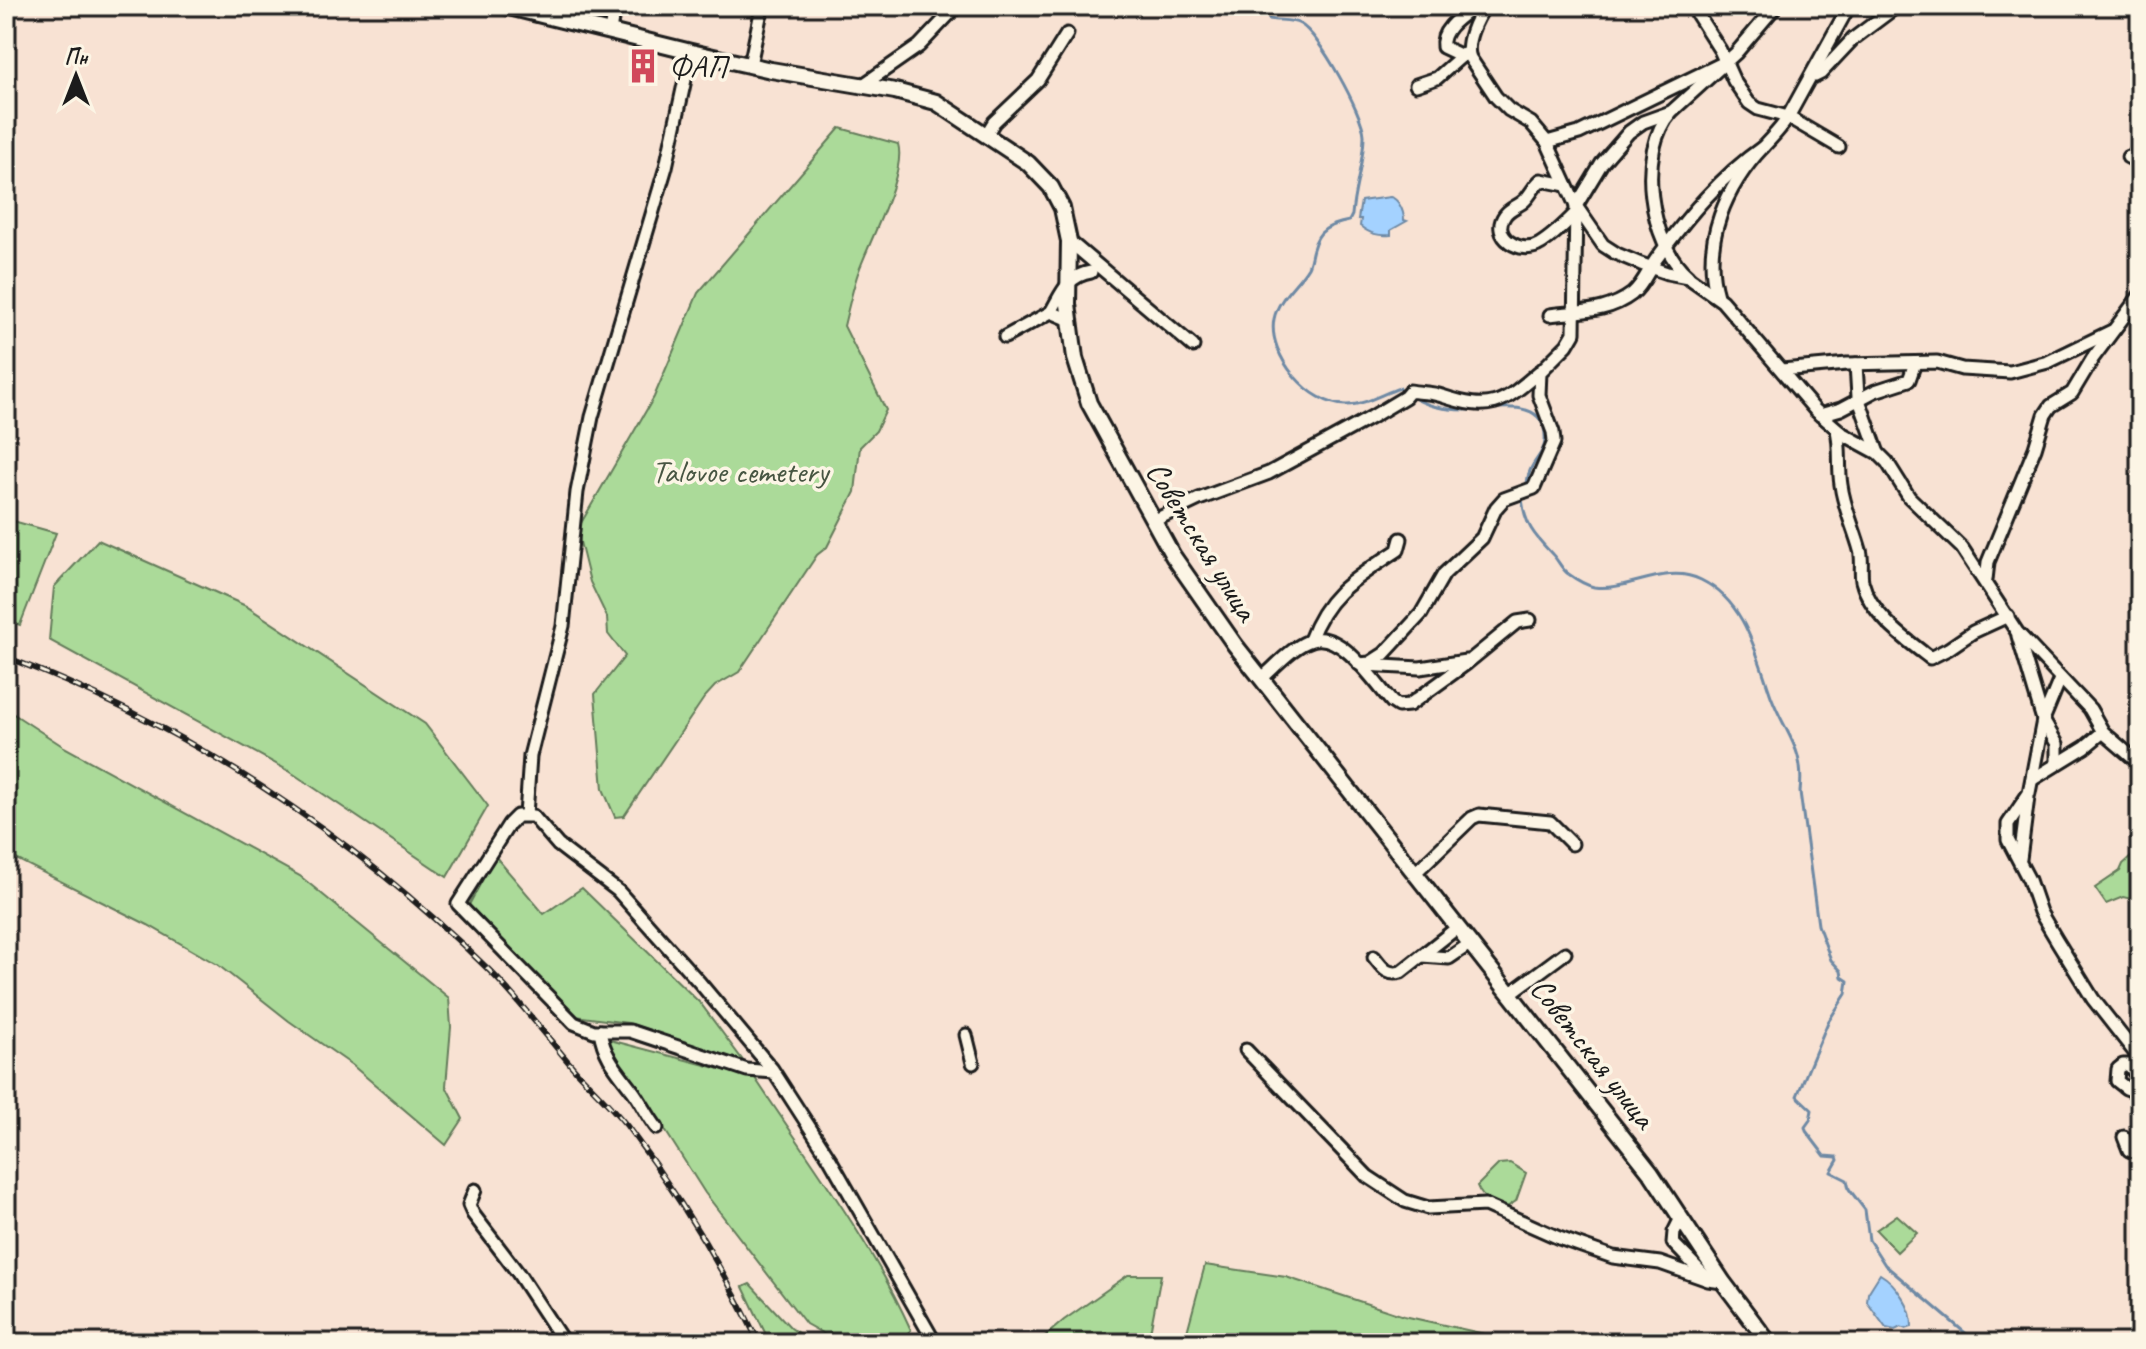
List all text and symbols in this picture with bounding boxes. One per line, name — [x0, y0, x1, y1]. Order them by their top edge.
north arrow — [36, 36, 116, 116]
text: Пн — [64, 43, 89, 71]
place label: ФАП — [669, 46, 730, 87]
building icon: ФАП — [624, 47, 662, 85]
park label: Talovoe cemetery — [652, 451, 831, 492]
street label: Советская улица — [1137, 454, 1268, 630]
street label: Советская улица — [1521, 969, 1666, 1138]

